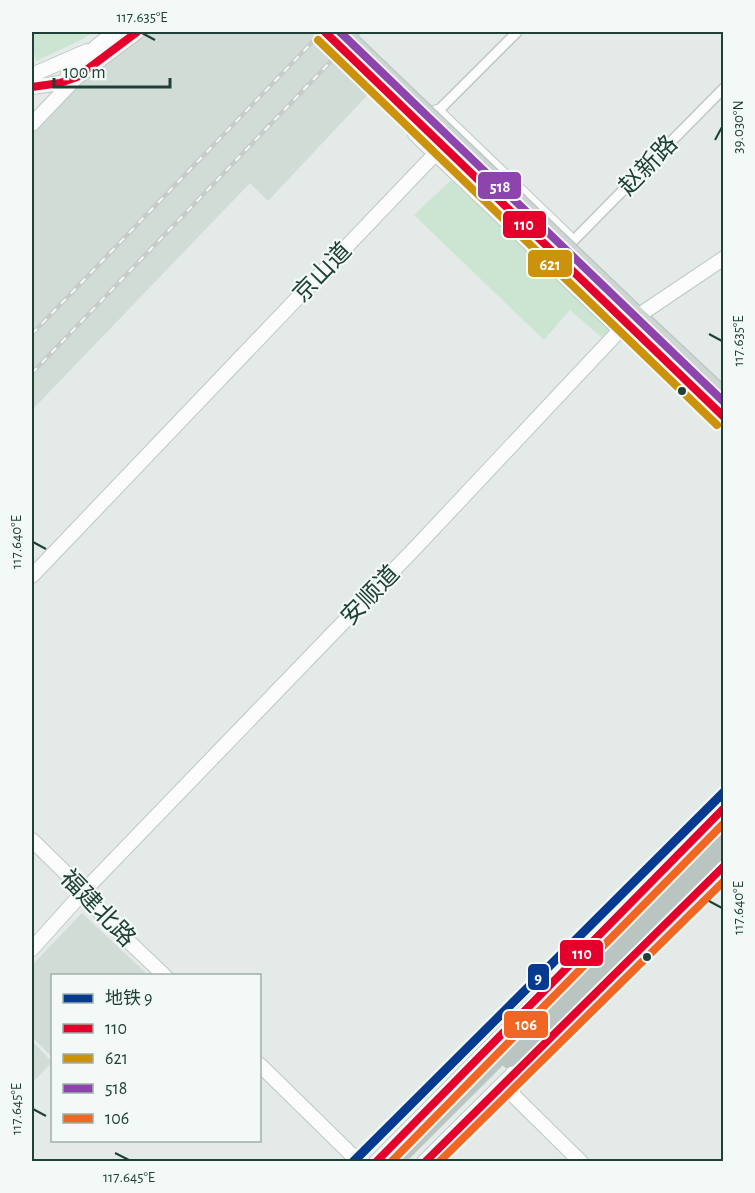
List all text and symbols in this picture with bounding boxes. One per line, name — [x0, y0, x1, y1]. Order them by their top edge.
text: 117.635°E — [116, 10, 168, 25]
scale bar — [54, 51, 170, 89]
text: 100 m — [63, 64, 106, 82]
text: 39.030°N — [731, 100, 746, 154]
street label: 赵新路 — [614, 130, 682, 200]
line badge: 518 — [477, 171, 522, 200]
text: 518 — [490, 179, 510, 195]
line badge: 110 — [502, 210, 547, 239]
text: 110 — [514, 217, 534, 233]
street label: 京山道 — [288, 237, 356, 307]
line badge: 621 — [527, 249, 573, 278]
text: 621 — [539, 257, 561, 273]
text: 117.635°E — [731, 315, 746, 367]
unlabelled marker — [676, 385, 688, 397]
text: 117.640°E — [9, 515, 24, 569]
street label: 安顺道 — [336, 560, 404, 630]
street label: 福建北路 — [55, 864, 141, 952]
text: 117.640°E — [731, 881, 746, 935]
line badge: 110 — [559, 939, 604, 967]
text: 110 — [572, 946, 592, 962]
unlabelled marker — [641, 951, 653, 963]
line badge: 9 — [527, 963, 550, 991]
text: 9 — [534, 970, 542, 986]
legend — [51, 974, 261, 1142]
text: 地铁 9 — [105, 988, 152, 1008]
line badge: 106 — [503, 1010, 549, 1039]
text: 106 — [515, 1017, 537, 1033]
text: 110 — [105, 1020, 127, 1038]
text: 621 — [105, 1050, 128, 1068]
text: 518 — [105, 1080, 127, 1098]
text: 117.645°E — [9, 1083, 24, 1135]
text: 106 — [105, 1110, 129, 1128]
text: 117.645°E — [103, 1170, 155, 1185]

